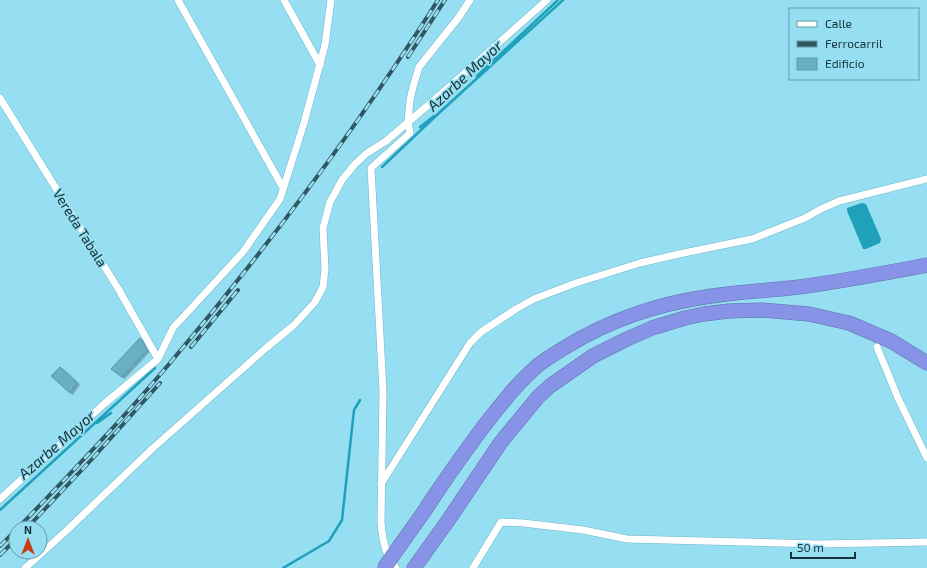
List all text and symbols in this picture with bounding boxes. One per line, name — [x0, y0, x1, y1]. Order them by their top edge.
legend — [789, 8, 919, 80]
text: Calle — [825, 16, 852, 30]
water label: Azarbe Mayor — [422, 35, 507, 116]
text: Ferrocarril — [825, 36, 883, 50]
text: Edificio — [825, 56, 865, 70]
street label: Vereda Tabala — [50, 185, 111, 270]
water label: Azarbe Mayor — [14, 405, 100, 484]
north arrow — [8, 520, 48, 560]
text: N — [24, 523, 32, 536]
scale bar — [791, 534, 855, 560]
text: 50 m — [797, 540, 824, 554]

